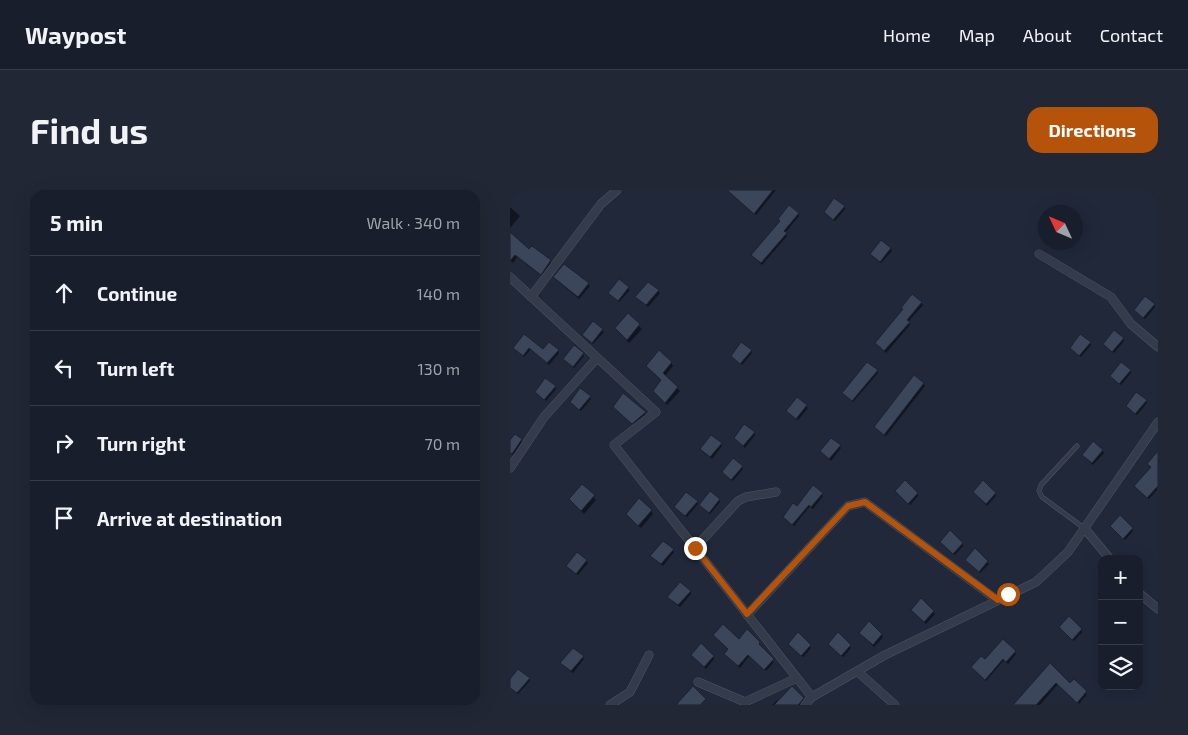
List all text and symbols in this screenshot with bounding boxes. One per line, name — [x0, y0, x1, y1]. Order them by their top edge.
text: Waypost — [25, 20, 126, 49]
text: Home — [883, 24, 931, 46]
text: Map — [959, 24, 995, 46]
text: About — [1023, 24, 1072, 46]
text: Contact — [1100, 24, 1163, 46]
button: Directions — [1027, 107, 1158, 153]
text: Find us — [30, 109, 148, 151]
north arrow — [1038, 205, 1083, 250]
text: 5 min — [50, 210, 103, 235]
text: Walk · 340 m — [367, 213, 460, 232]
icon: ahead — [50, 279, 78, 307]
text: Continue — [97, 282, 177, 305]
text: 140 m — [417, 284, 460, 303]
icon: left — [50, 354, 78, 382]
text: Turn left — [97, 357, 174, 380]
text: 130 m — [418, 359, 460, 378]
icon: right — [50, 429, 78, 457]
text: Turn right — [97, 432, 185, 455]
text: 70 m — [425, 434, 460, 453]
icon: arrive — [50, 504, 78, 532]
text: Arrive at destination — [97, 507, 282, 530]
route end — [684, 537, 707, 560]
map controls — [1098, 555, 1143, 690]
button: + — [1098, 555, 1143, 600]
route start — [997, 583, 1020, 606]
button: − — [1098, 600, 1143, 645]
button: layers — [1098, 645, 1143, 690]

